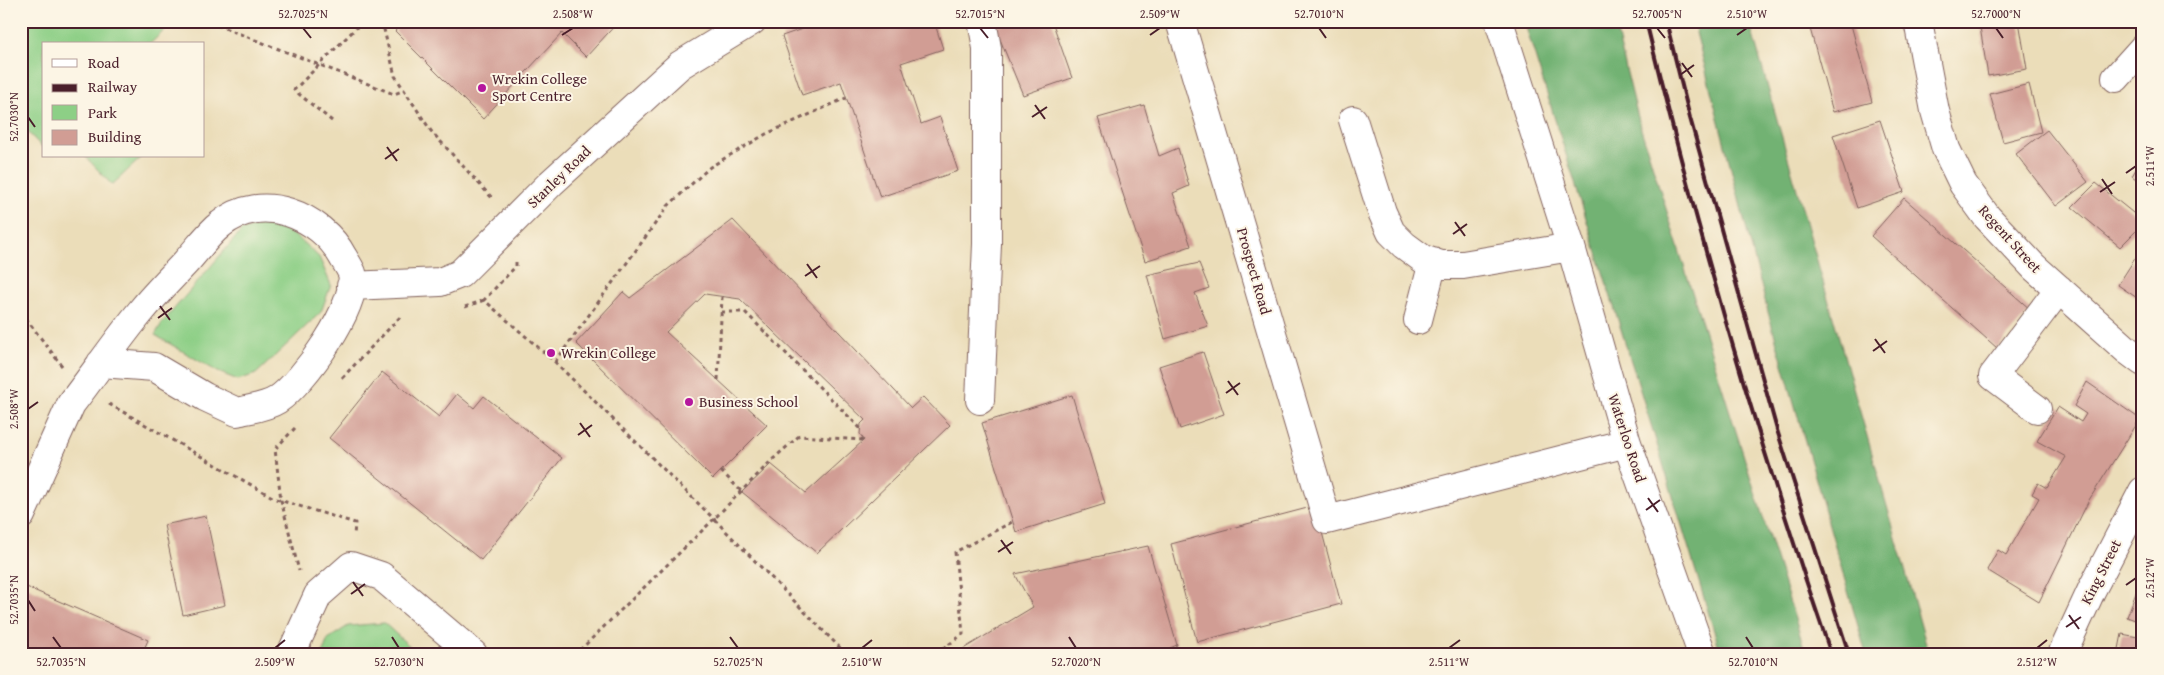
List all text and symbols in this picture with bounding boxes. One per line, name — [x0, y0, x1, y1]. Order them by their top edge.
text: 52.7025°N — [278, 5, 328, 22]
text: 2.508°W — [553, 5, 594, 22]
text: 52.7015°N — [955, 5, 1005, 22]
text: 2.509°W — [1140, 5, 1181, 22]
text: 52.7010°N — [1294, 5, 1344, 22]
text: 52.7005°N — [1632, 5, 1682, 22]
text: 2.510°W — [1727, 5, 1768, 22]
text: 52.7000°N — [1971, 5, 2021, 22]
legend — [42, 42, 205, 158]
text: Road — [88, 52, 119, 73]
place label: Wrekin College Sport Centre — [492, 68, 587, 106]
text: Railway — [88, 76, 138, 97]
marker: Wrekin College Sport Centre — [476, 82, 488, 94]
text: 52.7030°N — [5, 92, 22, 142]
text: Park — [88, 102, 117, 123]
text: Building — [88, 126, 142, 147]
street label: Stanley Road — [522, 141, 595, 213]
text: 2.511°W — [2141, 145, 2158, 186]
street label: Regent Street — [1974, 200, 2047, 278]
street label: Prospect Road — [1232, 225, 1277, 317]
place label: Wrekin College — [561, 342, 656, 363]
marker: Wrekin College — [545, 347, 557, 359]
text: 2.508°W — [5, 388, 22, 429]
place label: Business School — [699, 391, 798, 412]
street label: Waterloo Road — [1603, 391, 1652, 485]
marker: Business School — [683, 396, 695, 408]
street label: King Street — [2075, 535, 2126, 608]
text: 2.512°W — [2141, 557, 2158, 598]
text: 52.7035°N — [5, 575, 22, 625]
text: 52.7035°N — [36, 653, 86, 670]
text: 2.509°W — [255, 653, 296, 670]
text: 52.7030°N — [374, 653, 424, 670]
text: 52.7025°N — [713, 653, 763, 670]
text: 2.510°W — [842, 653, 883, 670]
text: 52.7020°N — [1051, 653, 1101, 670]
text: 2.511°W — [1429, 653, 1470, 670]
text: 52.7010°N — [1728, 653, 1778, 670]
text: 2.512°W — [2017, 653, 2058, 670]

